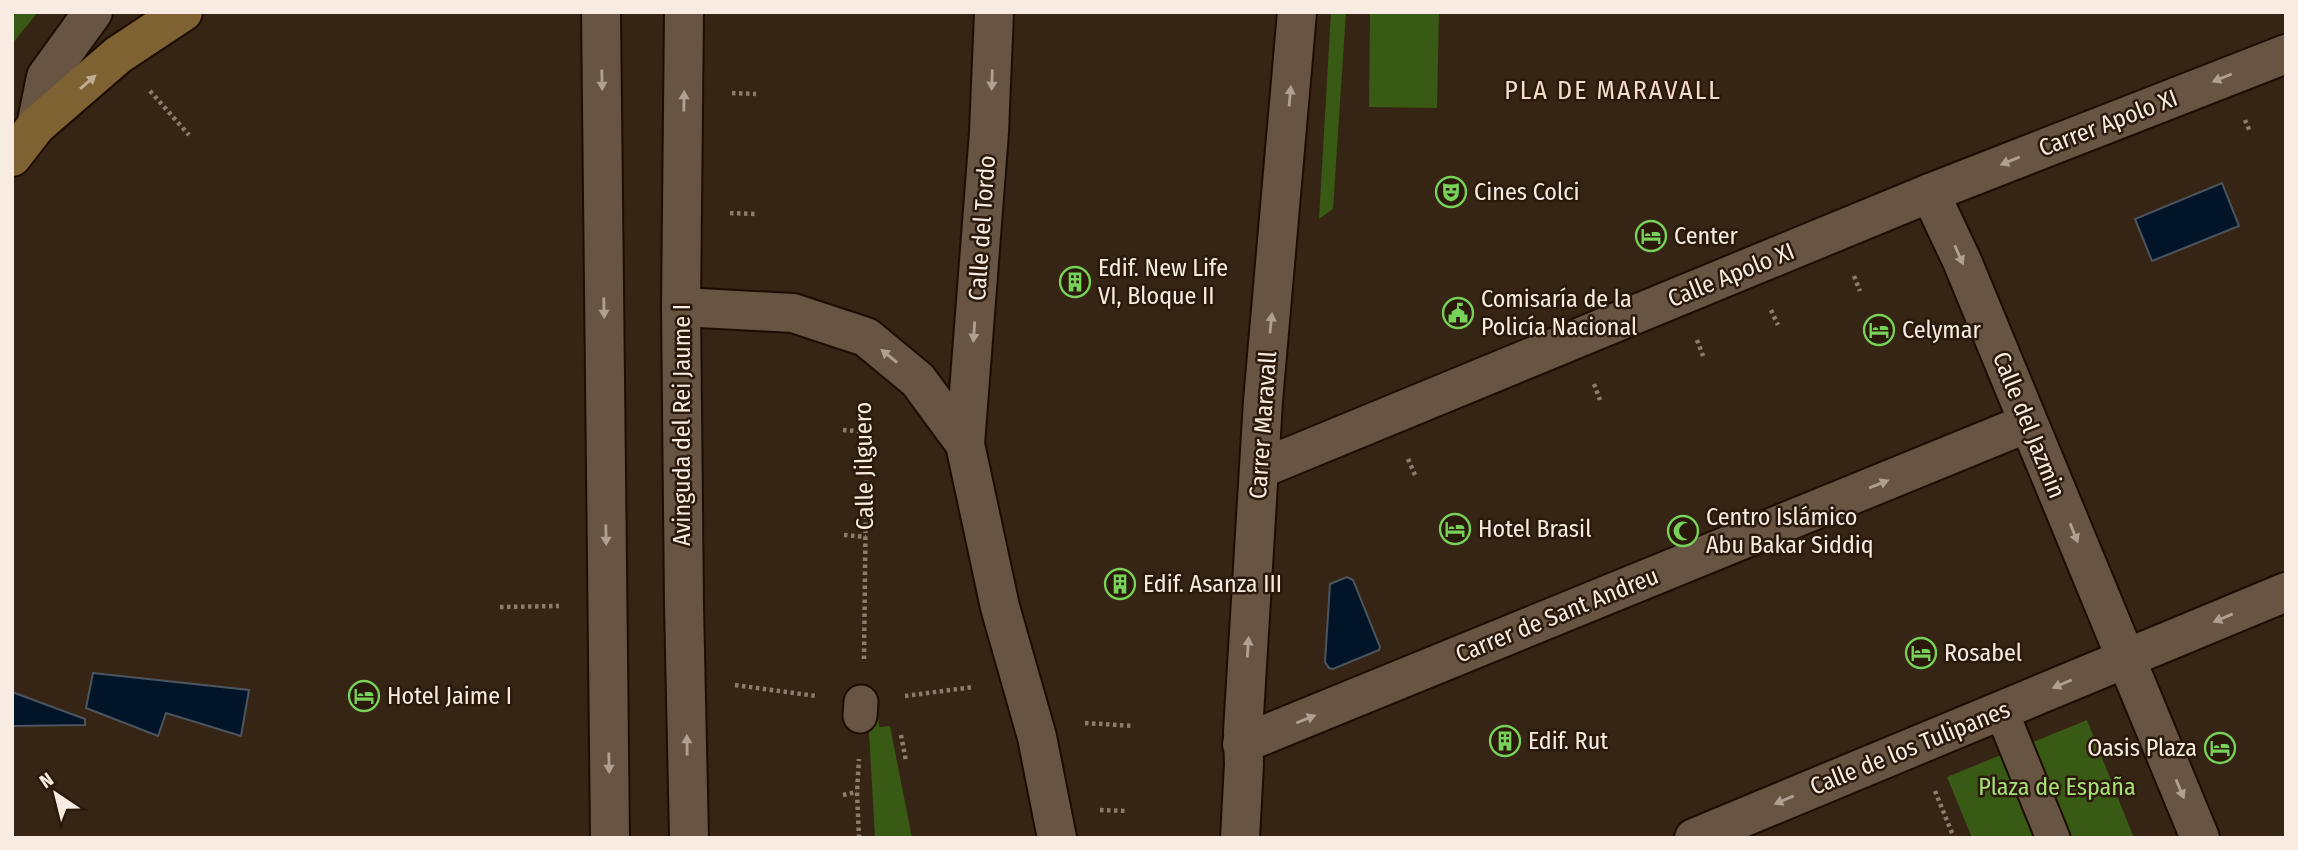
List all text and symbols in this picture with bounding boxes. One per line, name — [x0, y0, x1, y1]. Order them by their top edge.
one-way arrow — [596, 70, 607, 92]
one-way arrow — [986, 70, 997, 92]
one-way arrow — [2211, 73, 2232, 84]
one-way arrow — [79, 75, 96, 90]
district label: PLA DE MARAVALL — [1504, 75, 1722, 106]
street label: Carrer Apolo XI — [2035, 84, 2181, 162]
one-way arrow — [1285, 85, 1296, 107]
one-way arrow — [678, 90, 690, 112]
street label: Calle del Tordo — [963, 154, 1001, 302]
one-way arrow — [2000, 156, 2021, 167]
theatre icon: Cines Colci — [1434, 175, 1468, 209]
place label: Cines Colci — [1474, 178, 1580, 206]
hotel icon: Center — [1634, 219, 1668, 253]
place label: Center — [1674, 222, 1739, 250]
street label: Calle Apolo XI — [1664, 237, 1798, 313]
one-way arrow — [1953, 245, 1965, 265]
place label: Edif. New Life VI, Bloque II — [1098, 254, 1228, 310]
building icon: Edif. New Life VI, Bloque II — [1058, 265, 1092, 299]
place label: Comisaría de la Policía Nacional — [1481, 285, 1637, 341]
public building icon: Comisaría de la Policía Nacional — [1441, 296, 1475, 330]
one-way arrow — [598, 297, 610, 319]
street label: Avinguda del Rei Jaume I — [668, 304, 696, 546]
one-way arrow — [1266, 311, 1277, 333]
hotel icon: Celymar — [1862, 313, 1896, 347]
place label: Celymar — [1902, 316, 1982, 344]
one-way arrow — [968, 321, 979, 343]
street label: Calle del Jazmin — [1987, 348, 2071, 502]
one-way arrow — [880, 349, 897, 364]
street label: Carrer Maravall — [1244, 350, 1282, 500]
street label: Calle Jilguero — [849, 402, 879, 530]
one-way arrow — [1869, 478, 1890, 489]
place label: Centro Islámico Abu Bakar Siddiq — [1706, 503, 1874, 559]
hotel icon: Hotel Brasil — [1438, 512, 1472, 546]
mosque icon: Centro Islámico Abu Bakar Siddiq — [1666, 514, 1700, 548]
place label: Hotel Brasil — [1478, 515, 1591, 543]
one-way arrow — [2068, 523, 2079, 544]
one-way arrow — [600, 525, 612, 547]
street label: Carrer de Sant Andreu — [1452, 562, 1662, 668]
building icon: Edif. Asanza III — [1103, 567, 1137, 601]
place label: Edif. Asanza III — [1143, 570, 1282, 598]
one-way arrow — [2212, 613, 2233, 624]
one-way arrow — [1243, 636, 1254, 658]
hotel icon: Rosabel — [1904, 636, 1938, 670]
place label: Rosabel — [1944, 639, 2022, 667]
hotel icon: Hotel Jaime I — [347, 679, 381, 713]
one-way arrow — [2052, 679, 2073, 690]
place label: Hotel Jaime I — [387, 682, 512, 710]
street label: Calle de los Tulipanes — [1806, 695, 2014, 801]
one-way arrow — [1295, 713, 1316, 724]
building icon: Edif. Rut — [1488, 724, 1522, 758]
place label: Edif. Rut — [1528, 727, 1608, 755]
hotel icon: Oasis Plaza — [2203, 731, 2237, 765]
one-way arrow — [681, 734, 693, 756]
place label: Oasis Plaza — [2087, 734, 2197, 762]
one-way arrow — [603, 752, 614, 774]
north arrow — [21, 759, 91, 829]
text: N — [35, 768, 58, 793]
park label: Plaza de España — [1978, 773, 2136, 801]
one-way arrow — [2175, 779, 2186, 800]
one-way arrow — [1774, 795, 1795, 806]

